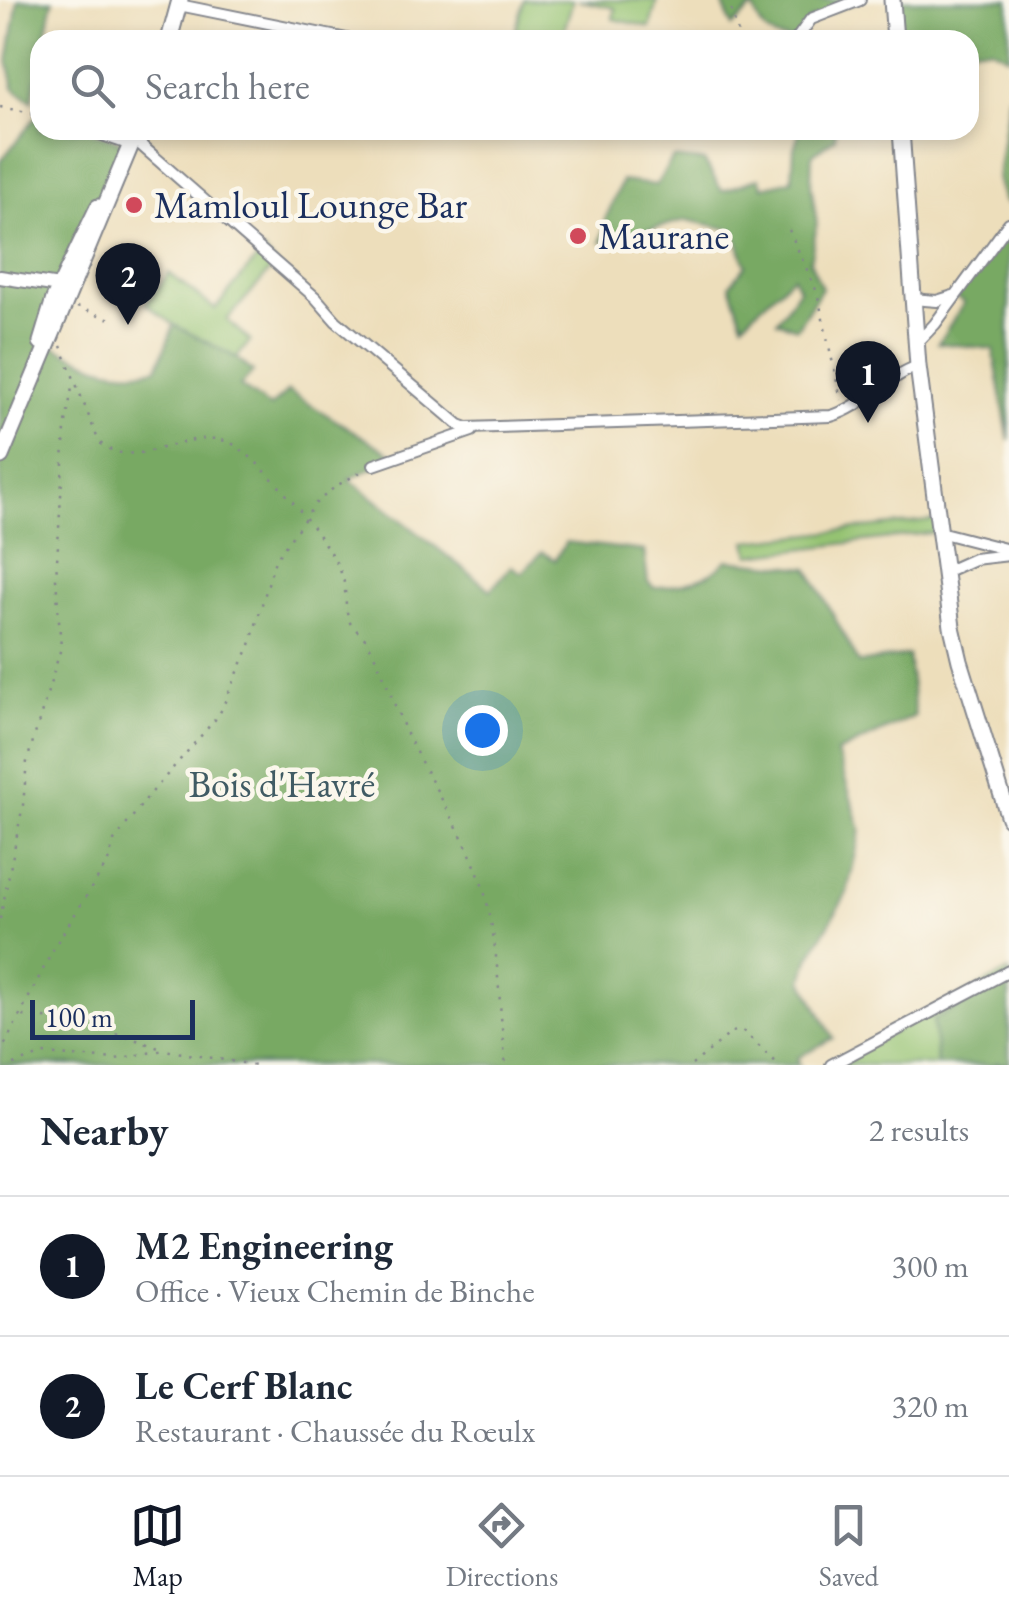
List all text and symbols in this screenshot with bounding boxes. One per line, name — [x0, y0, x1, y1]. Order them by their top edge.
search box — [30, 30, 979, 140]
icon: search — [65, 58, 120, 113]
text: Search here — [145, 61, 310, 110]
place label: Mamloul Lounge Bar — [154, 180, 467, 229]
marker: Mamloul Lounge Bar — [123, 194, 145, 216]
place label: Maurane — [598, 211, 729, 260]
marker: Maurane — [567, 225, 589, 247]
pin: 2 — [96, 242, 160, 325]
pin: 1 — [836, 340, 900, 423]
your location — [457, 705, 508, 756]
park label: Bois d'Havré — [189, 759, 375, 808]
scale bar — [30, 995, 195, 1040]
text: 100 m — [45, 999, 113, 1035]
text: Nearby — [40, 1103, 169, 1158]
text: 2 results — [869, 1109, 969, 1151]
text: M2 Engineering — [135, 1221, 393, 1270]
text: 1 — [64, 1245, 81, 1287]
text: 300 m — [892, 1245, 969, 1287]
text: Office · Vieux Chemin de Binche — [135, 1270, 535, 1312]
text: Le Cerf Blanc — [135, 1361, 352, 1410]
text: 2 — [64, 1385, 81, 1427]
text: 320 m — [892, 1385, 969, 1427]
text: Restaurant · Chaussée du Rœulx — [135, 1410, 535, 1452]
tab: Map — [130, 1498, 185, 1594]
tab: Directions — [446, 1498, 558, 1594]
tab: Saved — [819, 1498, 879, 1594]

